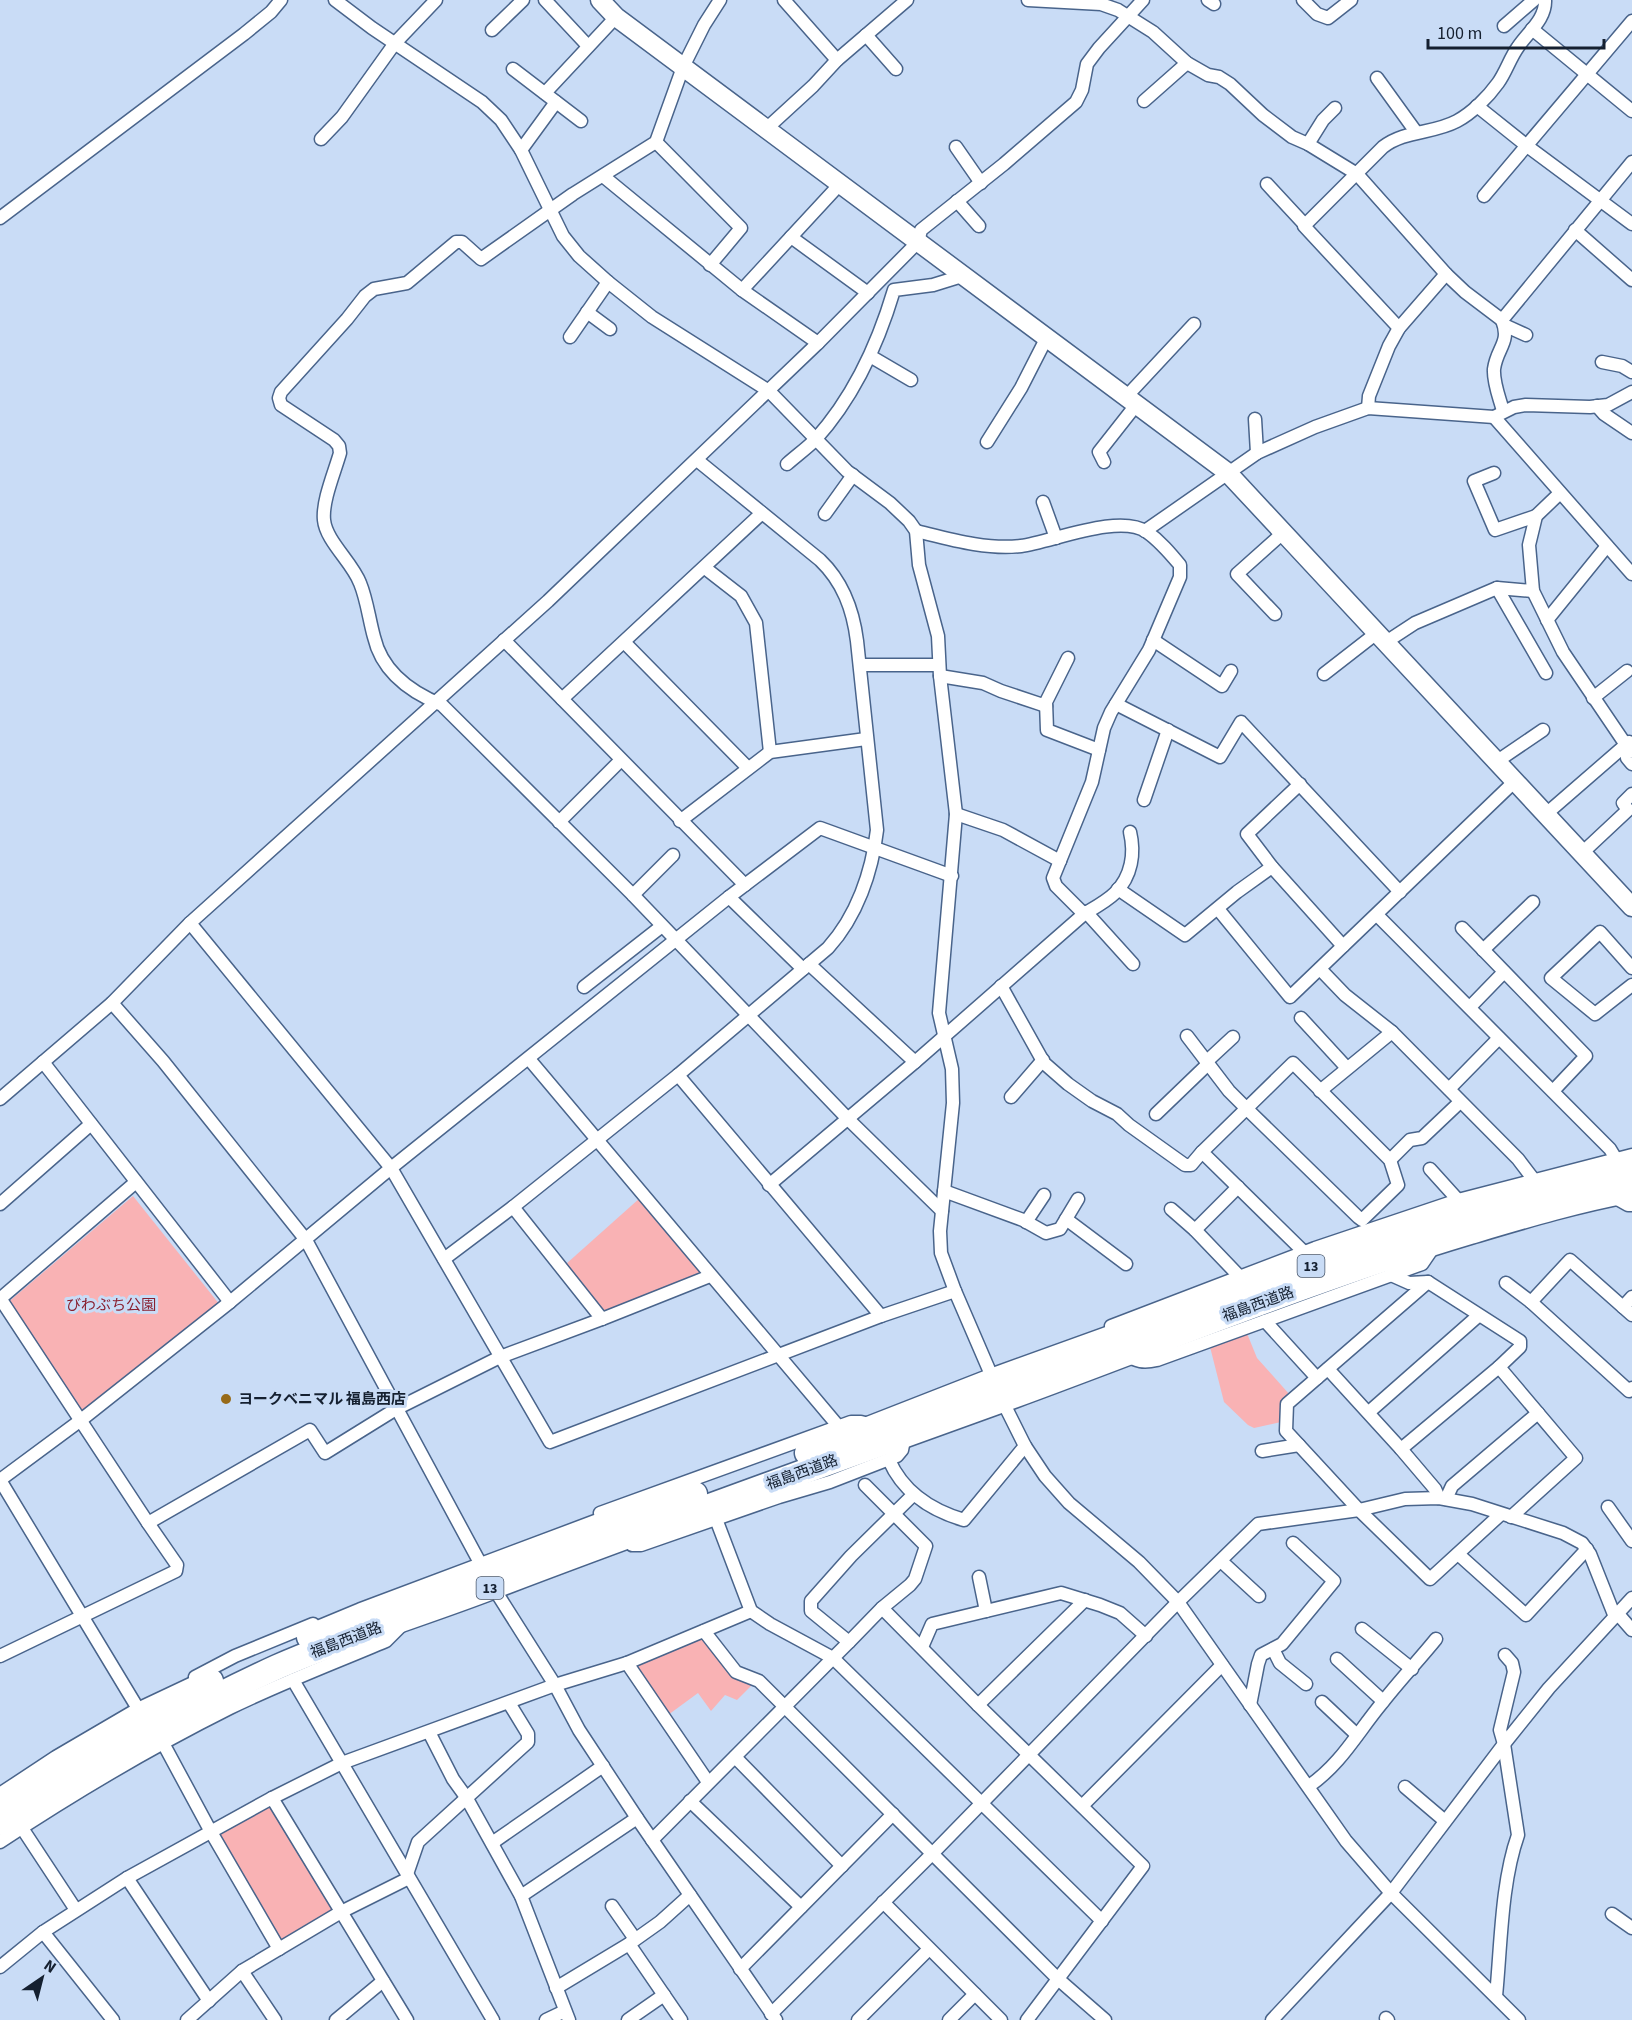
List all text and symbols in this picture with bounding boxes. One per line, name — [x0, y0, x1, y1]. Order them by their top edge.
scale bar — [1428, 12, 1604, 50]
text: 100 m — [1437, 21, 1482, 46]
road number: 13 — [1298, 1255, 1324, 1277]
street label: 福島西道路 — [1219, 1282, 1297, 1327]
park label: びわぶち公園 — [66, 1295, 156, 1316]
place label: ヨークベニマル 福島西店 — [238, 1389, 406, 1410]
marker: ヨークベニマル 福島西店 — [219, 1392, 233, 1406]
street label: 福島西道路 — [763, 1450, 841, 1495]
road number: 13 — [476, 1577, 504, 1599]
street label: 福島西道路 — [307, 1617, 385, 1664]
north arrow — [12, 1948, 72, 2008]
text: N — [39, 1954, 61, 1979]

